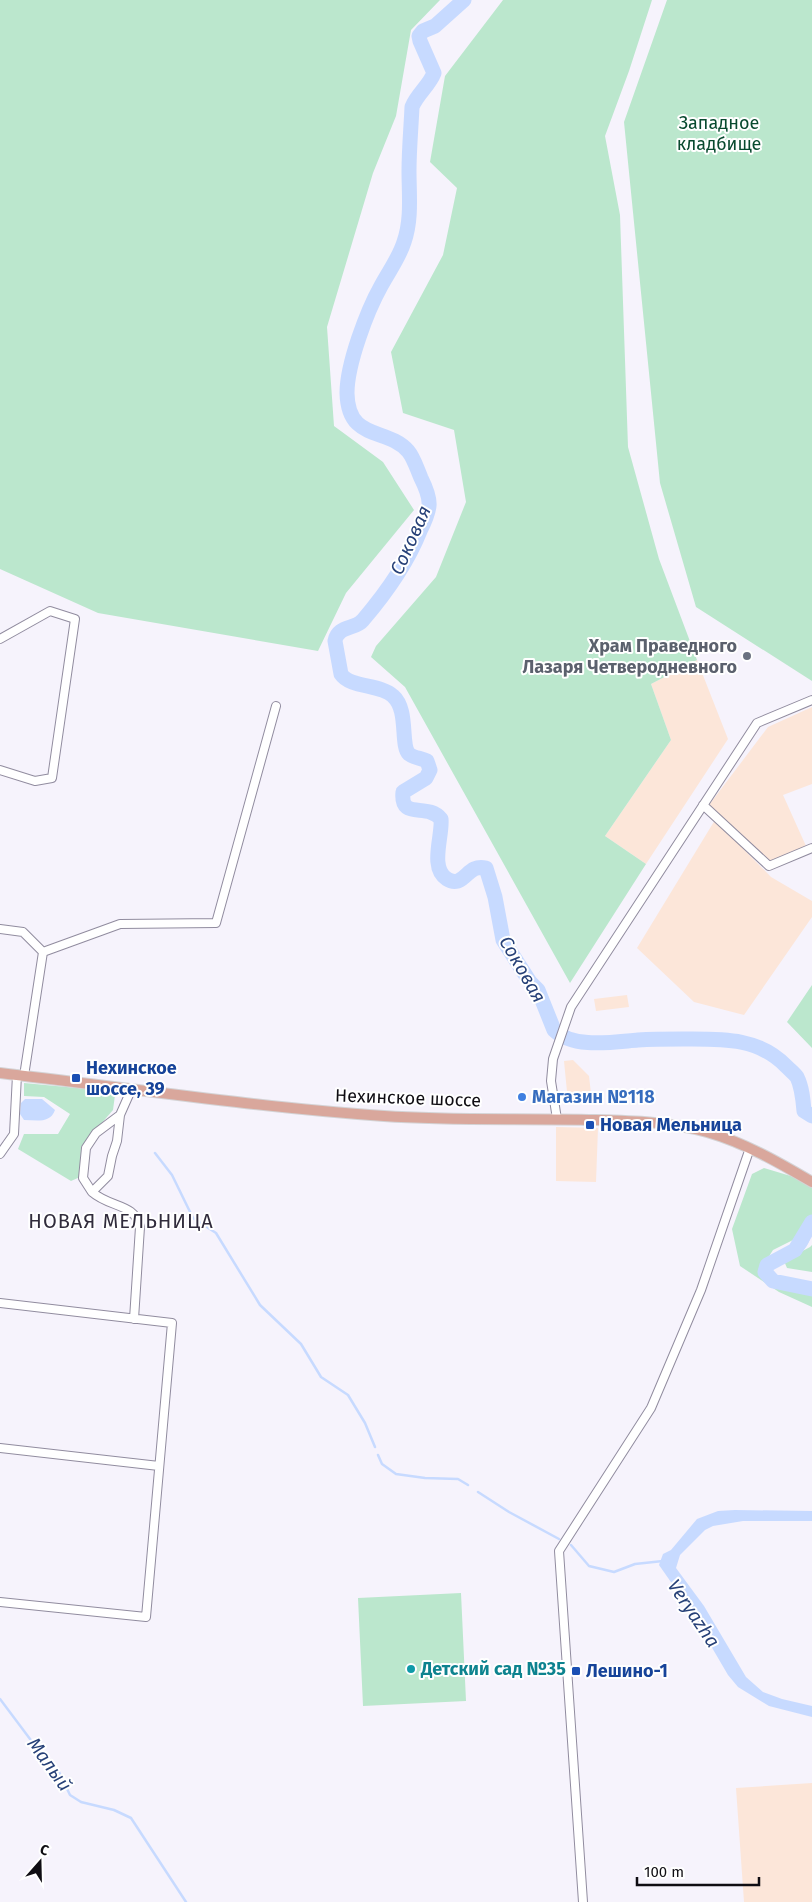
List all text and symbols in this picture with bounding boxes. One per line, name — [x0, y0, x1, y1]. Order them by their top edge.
park label: Западное кладбище — [677, 112, 761, 155]
water label: Соковая — [385, 502, 436, 578]
place label: Храм Праведного Лазаря Четверодневного — [522, 635, 737, 678]
marker: Храм Праведного Лазаря Четверодневного — [741, 650, 753, 662]
water label: Соковая — [494, 932, 551, 1007]
place label: Нехинское шоссе, 39 — [86, 1057, 177, 1100]
marker: Нехинское шоссе, 39 — [70, 1072, 82, 1084]
street label: Нехинское шоссе — [335, 1084, 481, 1112]
place label: Магазин №118 — [532, 1086, 655, 1108]
marker: Магазин №118 — [516, 1091, 528, 1103]
place label: Новая Мельница — [600, 1114, 742, 1136]
marker: Новая Мельница — [584, 1119, 596, 1131]
district label: НОВАЯ МЕЛЬНИЦА — [28, 1209, 214, 1233]
water label: Veryazha — [663, 1575, 725, 1652]
place label: Детский сад №35 — [420, 1658, 566, 1680]
place label: Лешино-1 — [586, 1660, 668, 1682]
marker: Детский сад №35 — [405, 1663, 417, 1675]
marker: Лешино-1 — [570, 1665, 582, 1677]
water label: Малый — [22, 1733, 77, 1796]
north arrow — [15, 1837, 65, 1887]
text: С — [38, 1841, 51, 1860]
scale bar — [637, 1854, 760, 1886]
text: 100 m — [644, 1863, 684, 1881]

